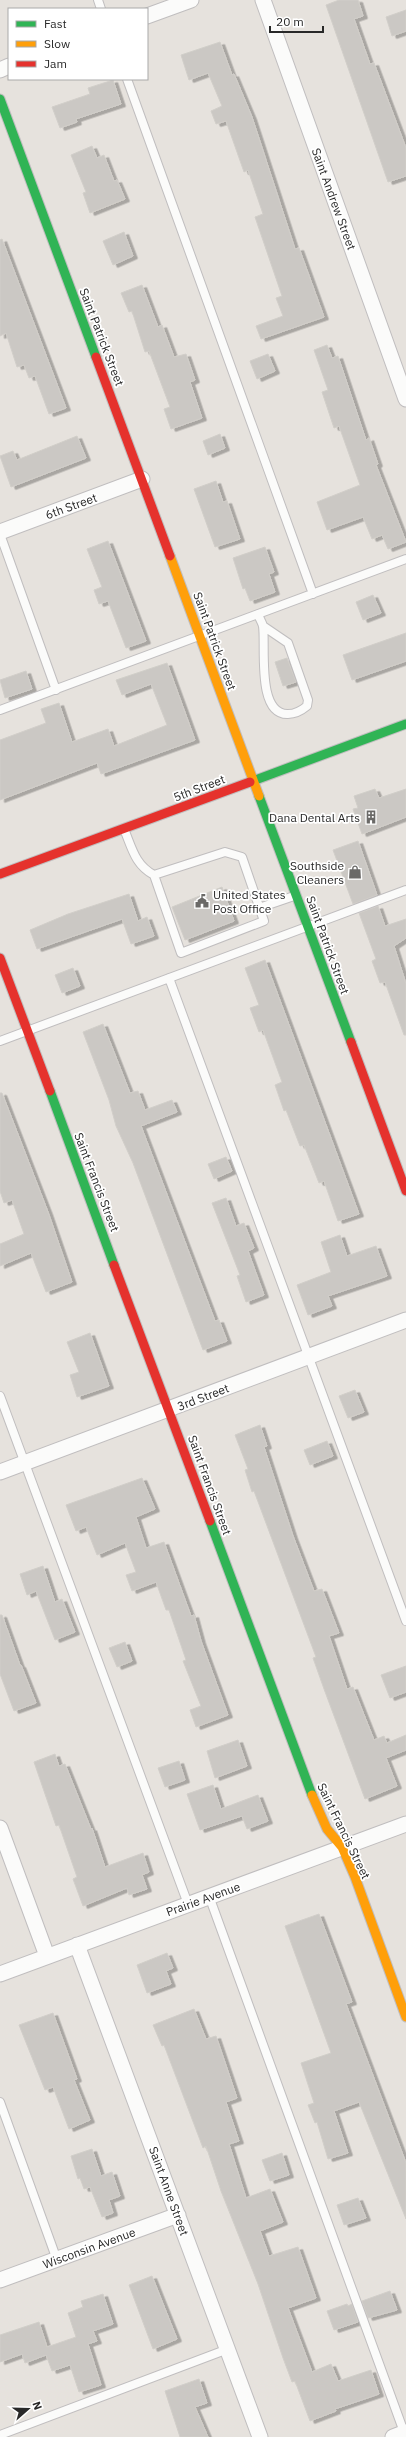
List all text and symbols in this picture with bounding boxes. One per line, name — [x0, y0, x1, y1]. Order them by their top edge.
legend — [8, 8, 148, 80]
scale bar — [270, 8, 323, 34]
text: 20 m — [276, 14, 304, 29]
text: Fast — [44, 16, 67, 31]
text: Slow — [44, 36, 70, 51]
text: Jam — [44, 56, 67, 71]
street label: Saint Andrew Street — [309, 146, 359, 252]
street label: Saint Patrick Street — [76, 286, 128, 388]
street label: 6th Street — [43, 490, 99, 522]
street label: Saint Patrick Street — [190, 590, 240, 692]
street label: 5th Street — [171, 771, 227, 805]
building icon: Dana Dental Arts — [363, 809, 379, 825]
place label: Dana Dental Arts — [269, 810, 360, 825]
place label: Southside Cleaners — [290, 858, 344, 887]
shop icon: Southside Cleaners — [347, 864, 363, 880]
place label: United States Post Office — [213, 887, 286, 916]
public building icon: United States Post Office — [194, 893, 210, 909]
street label: Saint Patrick Street — [303, 894, 353, 996]
street label: Saint Francis Street — [71, 1130, 123, 1234]
street label: 3rd Street — [175, 1380, 231, 1414]
street label: Saint Francis Street — [185, 1433, 235, 1537]
street label: Saint Francis Street — [314, 1781, 374, 1881]
street label: Prairie Avenue — [164, 1879, 243, 1919]
street label: Saint Anne Street — [146, 2144, 192, 2238]
street label: Wisconsin Avenue — [41, 2224, 138, 2272]
north arrow — [8, 2389, 48, 2429]
text: N — [29, 2399, 45, 2412]

